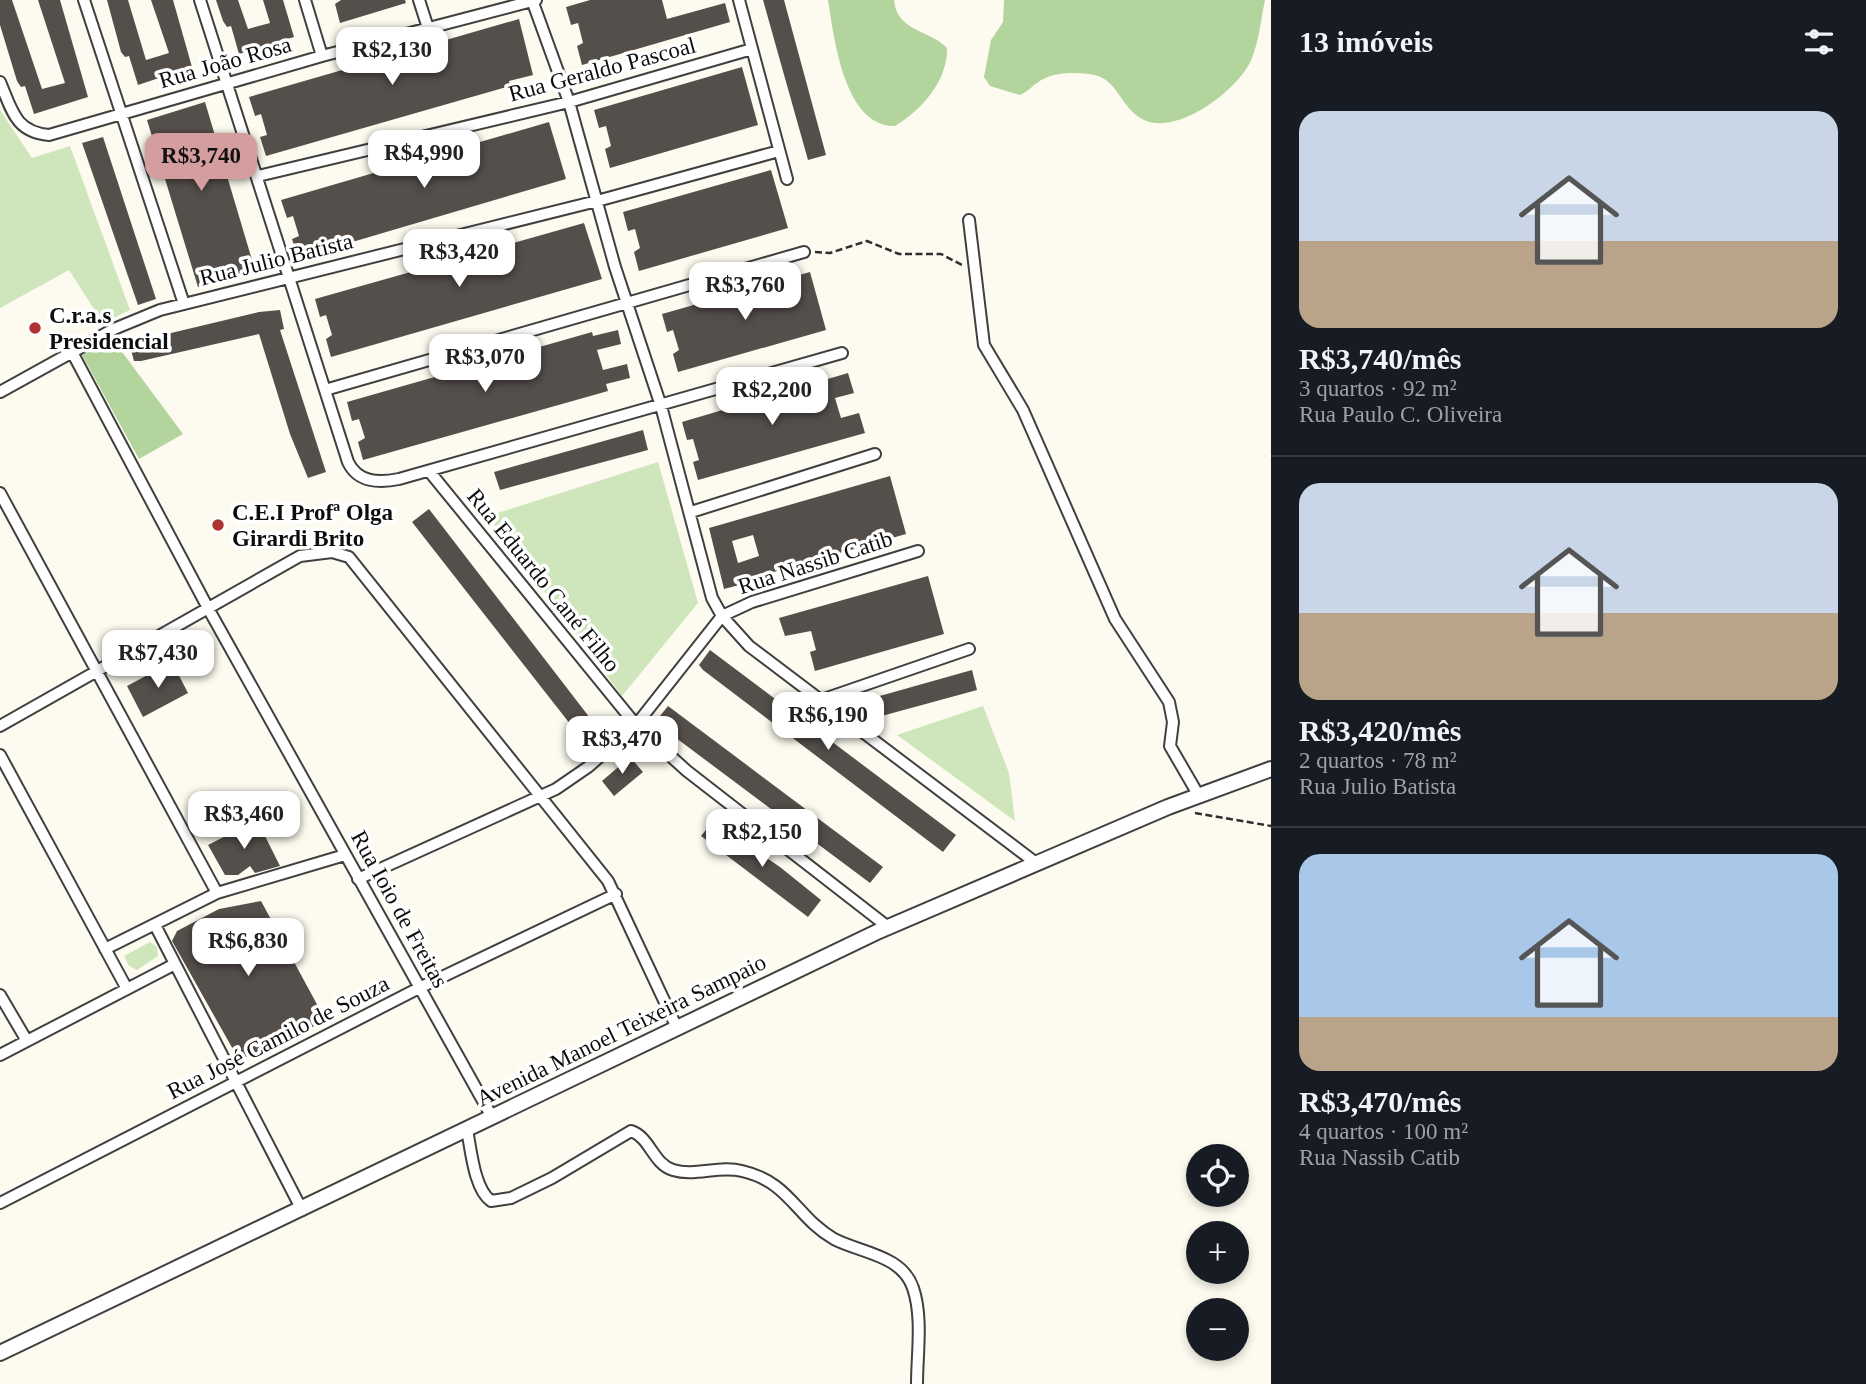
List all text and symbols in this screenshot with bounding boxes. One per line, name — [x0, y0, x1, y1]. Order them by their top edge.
icon: filters — [1800, 23, 1838, 61]
text: 13 imóveis — [1299, 25, 1433, 58]
pin: R$2,130 — [327, 28, 457, 87]
street label: Rua João Rosa — [156, 32, 294, 93]
street label: Rua Geraldo Pascoal — [506, 32, 699, 107]
text: R$2,130 — [352, 37, 432, 62]
pin: R$4,990 — [359, 130, 489, 190]
pin: R$3,740 — [136, 134, 266, 193]
text: R$4,990 — [384, 140, 464, 165]
text: R$3,740 — [161, 143, 241, 168]
icon: home — [1506, 157, 1632, 283]
street label: Rua Julio Batista — [197, 228, 355, 291]
pin: R$3,420 — [394, 230, 524, 289]
text: R$3,420 — [419, 239, 499, 264]
pin: R$3,760 — [680, 262, 810, 322]
text: R$3,760 — [705, 272, 785, 297]
place label: C.r.a.s Presidencial — [49, 303, 169, 354]
marker: C.r.a.s Presidencial — [27, 320, 43, 336]
pin: R$3,070 — [420, 334, 550, 394]
text: R$3,740/mês — [1299, 342, 1461, 375]
text: R$3,070 — [445, 344, 525, 369]
pin: R$2,200 — [707, 368, 837, 427]
text: 3 quartos · 92 m² — [1299, 376, 1457, 401]
text: R$2,200 — [732, 377, 812, 402]
text: Rua Paulo C. Oliveira — [1299, 402, 1502, 427]
street label: Rua Eduardo Cané Filho — [462, 484, 625, 677]
place label: C.E.I Profª Olga Girardi Brito — [232, 500, 394, 551]
marker: C.E.I Profª Olga Girardi Brito — [210, 517, 226, 533]
street label: Rua Nassib Catib — [735, 526, 896, 599]
icon: home — [1506, 529, 1632, 655]
pin: R$7,430 — [93, 630, 223, 690]
text: R$7,430 — [118, 640, 198, 665]
pin: R$6,190 — [763, 692, 893, 752]
text: R$6,190 — [788, 702, 868, 727]
text: R$3,420/mês — [1299, 714, 1461, 747]
pin: R$3,470 — [557, 716, 687, 776]
text: R$3,470 — [582, 726, 662, 751]
text: 2 quartos · 78 m² — [1299, 748, 1457, 773]
text: Rua Julio Batista — [1299, 774, 1456, 799]
pin: R$3,460 — [179, 792, 309, 851]
text: R$3,460 — [204, 801, 284, 826]
pin: R$2,150 — [697, 810, 827, 869]
text: R$2,150 — [722, 819, 802, 844]
street label: Rua Ioio de Freitas — [346, 826, 453, 992]
icon: home — [1506, 900, 1632, 1026]
pin: R$6,830 — [183, 918, 313, 978]
text: R$6,830 — [208, 928, 288, 953]
street label: Avenida Manoel Teixeira Sampaio — [472, 949, 770, 1112]
street label: Rua José Camilo de Souza — [163, 971, 393, 1104]
text: R$3,470/mês — [1299, 1085, 1461, 1118]
text: 4 quartos · 100 m² — [1299, 1119, 1468, 1144]
map controls — [1186, 1144, 1249, 1361]
button: locate — [1186, 1144, 1249, 1207]
text: Rua Nassib Catib — [1299, 1145, 1460, 1170]
button: + — [1186, 1221, 1249, 1284]
button: − — [1186, 1298, 1249, 1361]

